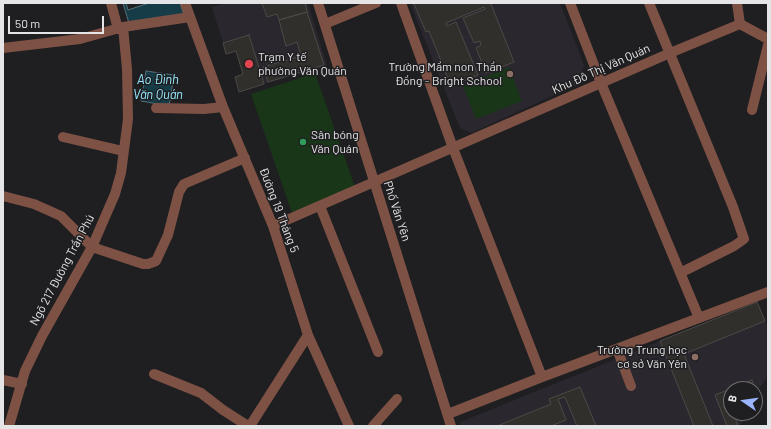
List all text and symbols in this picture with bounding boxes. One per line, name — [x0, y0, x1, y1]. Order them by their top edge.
scale bar — [10, 8, 106, 34]
text: 50 m — [15, 16, 40, 30]
street label: Khu Đô Thị Văn Quán — [550, 41, 652, 97]
place label: Trạm Y tế phường Văn Quán — [258, 50, 347, 78]
marker: Trạm Y tế phường Văn Quán — [243, 58, 255, 70]
place label: Trường Mầm non Thần Đồng - Bright School — [389, 60, 502, 88]
marker: Trường Mầm non Thần Đồng - Bright School — [505, 69, 515, 79]
water label: Ao Đình Văn Quán — [133, 72, 183, 103]
place label: Sân bóng Văn Quán — [311, 128, 359, 156]
marker: Sân bóng Văn Quán — [298, 137, 308, 147]
street label: Đường 19 Tháng 5 — [256, 165, 302, 255]
street label: Phố Văn Yên — [380, 179, 414, 243]
street label: Ngõ 217 Đường Trần Phú — [27, 212, 97, 328]
place label: Trường Trung học cơ sở Văn Yên — [597, 343, 687, 371]
marker: Trường Trung học cơ sở Văn Yên — [690, 352, 700, 362]
north arrow — [723, 381, 763, 421]
text: B — [725, 394, 739, 403]

